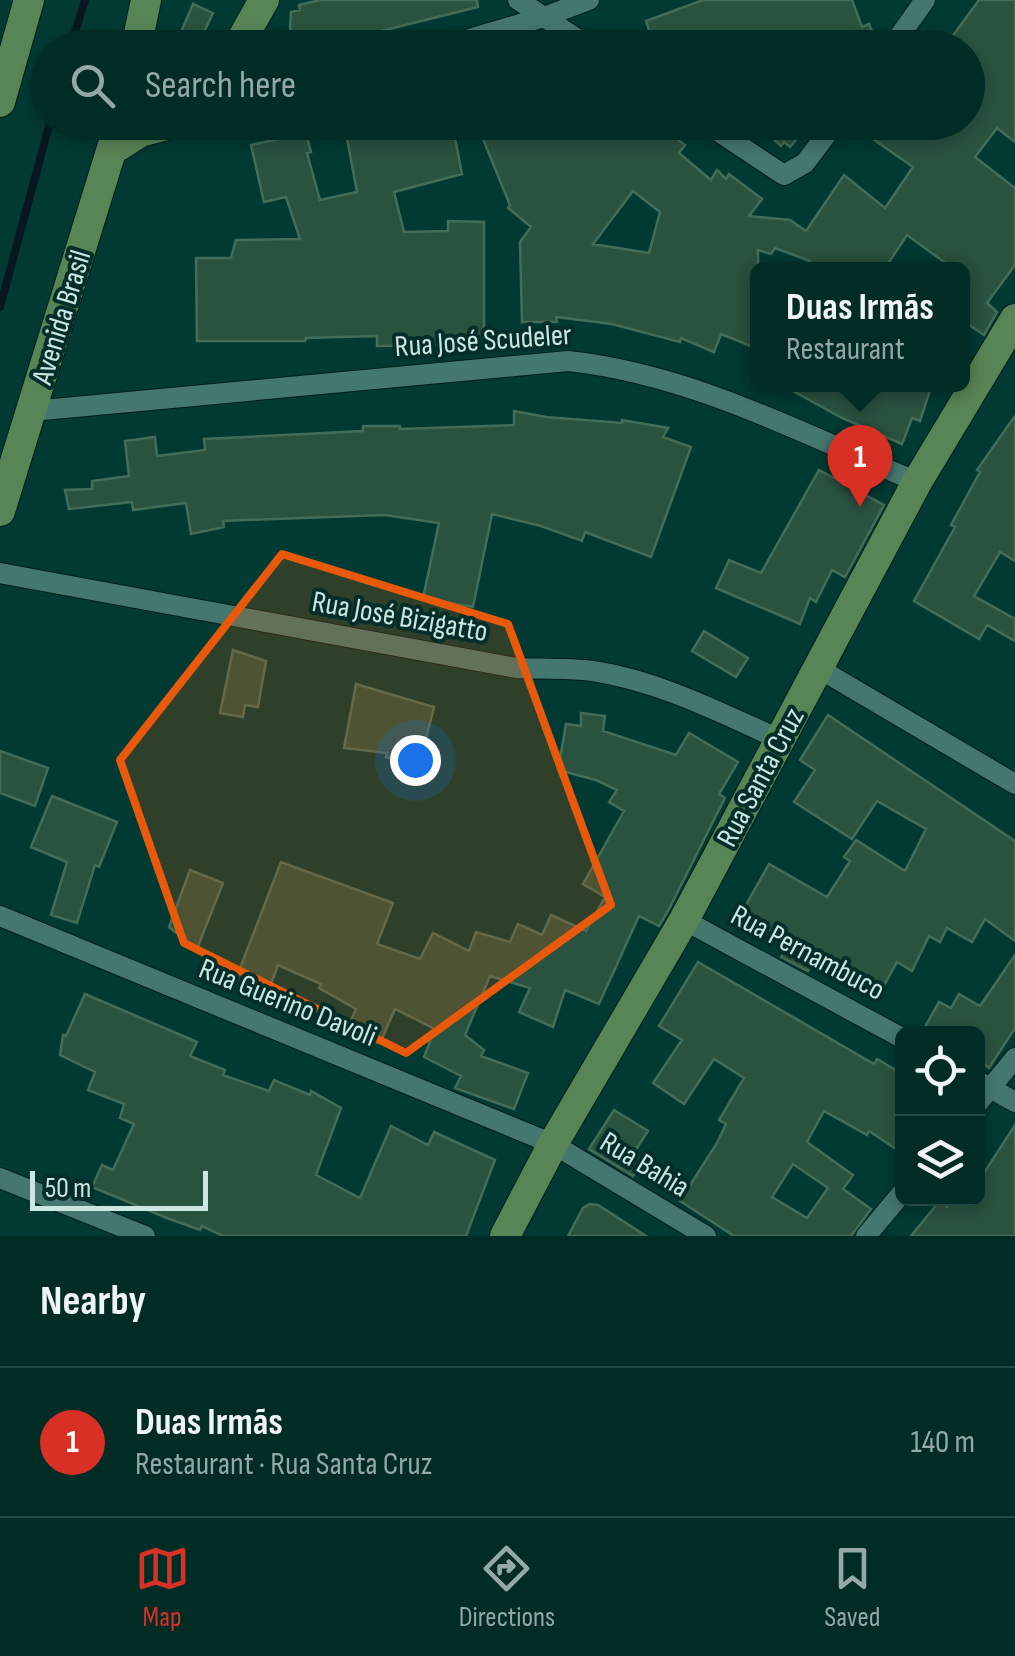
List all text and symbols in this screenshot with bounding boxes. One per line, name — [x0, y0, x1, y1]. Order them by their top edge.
search box — [30, 30, 985, 140]
icon: search — [65, 58, 120, 113]
text: Search here — [145, 63, 296, 108]
street label: Avenida Brasil — [24, 246, 99, 390]
popup — [750, 262, 970, 392]
text: Duas Irmãs — [786, 285, 934, 330]
street label: Rua José Scudeler — [393, 317, 573, 365]
text: Restaurant — [786, 330, 905, 369]
pin: 1 — [828, 424, 892, 507]
street label: Rua José Bizigatto — [309, 584, 491, 650]
street label: Rua Santa Cruz — [709, 702, 813, 853]
your location — [390, 735, 441, 786]
street label: Rua Pernambuco — [724, 897, 891, 1008]
street label: Rua Guerino Davoli — [194, 951, 382, 1055]
map controls — [895, 1026, 985, 1206]
button: locate — [895, 1026, 985, 1116]
button: layers — [895, 1116, 985, 1206]
street label: Rua Bahia — [593, 1124, 696, 1205]
scale bar — [30, 1166, 208, 1210]
text: 50 m — [45, 1172, 91, 1205]
text: Nearby — [40, 1276, 146, 1327]
text: Duas Irmãs — [135, 1400, 283, 1445]
text: 1 — [66, 1423, 79, 1462]
text: 140 m — [911, 1423, 975, 1462]
text: Restaurant · Rua Santa Cruz — [135, 1445, 432, 1484]
tab: Map — [135, 1541, 190, 1634]
tab: Directions — [459, 1541, 555, 1634]
tab: Saved — [824, 1541, 880, 1634]

